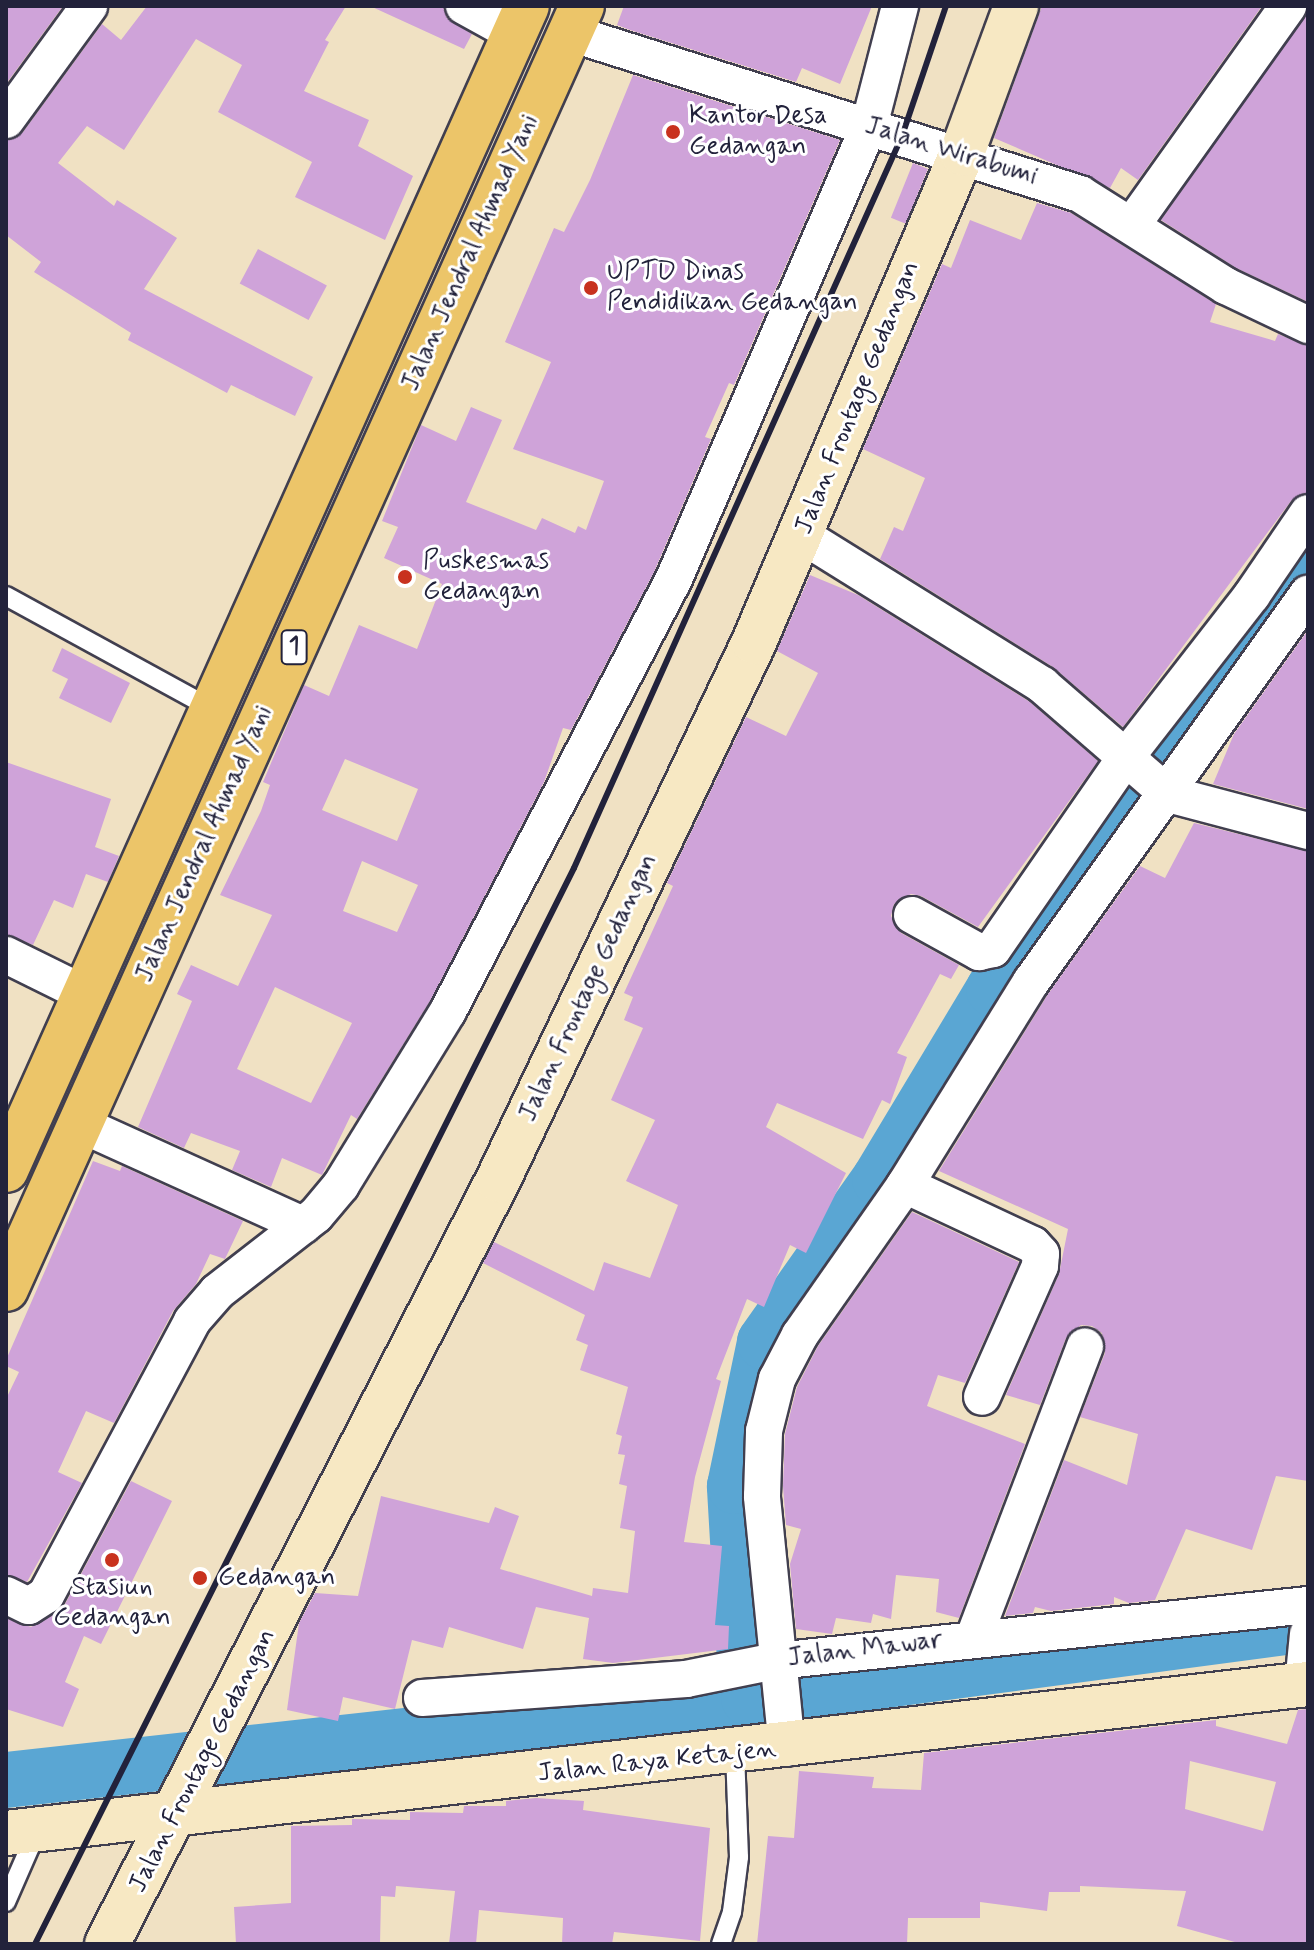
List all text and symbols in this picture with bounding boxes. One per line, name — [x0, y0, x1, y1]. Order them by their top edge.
place label: Kantor Desa Gedangan — [689, 101, 828, 162]
street label: Jalan Jendral Ahmad Yani — [395, 107, 547, 399]
street label: Jalan Wirabumi — [860, 111, 1042, 193]
marker: Kantor Desa Gedangan — [664, 123, 682, 141]
street label: Jalan Frontage Gedangan — [788, 256, 928, 540]
place label: UPTD Dinas Pendidikan Gedangan — [607, 257, 858, 318]
marker: UPTD Dinas Pendidikan Gedangan — [582, 279, 600, 297]
place label: Puskesmas Gedangan — [423, 546, 549, 608]
marker: Puskesmas Gedangan — [394, 566, 416, 588]
road number: 1 — [280, 627, 308, 667]
street label: Jalan Jendral Ahmad Yani — [129, 698, 281, 990]
street label: Jalan Frontage Gedangan — [513, 848, 665, 1128]
marker: Stasiun Gedangan — [103, 1551, 121, 1569]
place label: Gedangan — [218, 1562, 335, 1594]
marker: Gedangan — [189, 1567, 211, 1589]
place label: Stasiun Gedangan — [53, 1572, 171, 1634]
street label: Jalan Frontage Gedangan — [122, 1623, 284, 1899]
street label: Jalan Mawar — [787, 1625, 943, 1675]
street label: Jalan Raya Ketajen — [545, 1735, 769, 1789]

